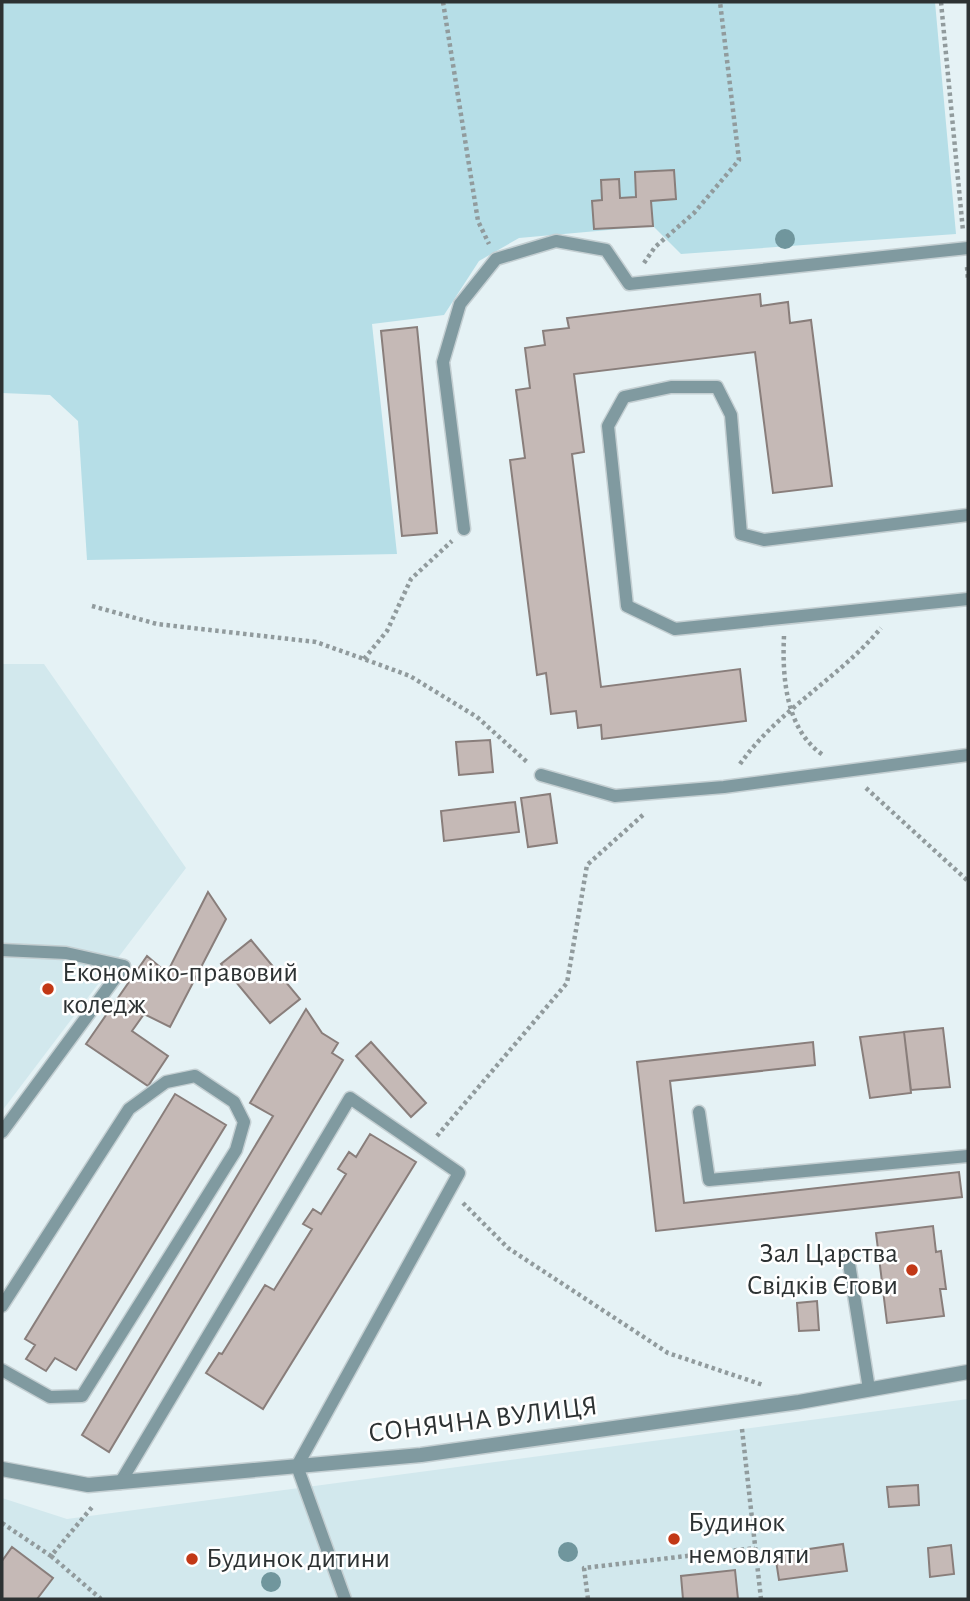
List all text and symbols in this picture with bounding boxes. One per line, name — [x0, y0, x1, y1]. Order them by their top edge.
place label: Економіко-правовий коледж — [62, 959, 298, 1019]
marker: Економіко-правовий коледж — [40, 981, 56, 997]
place label: Зал Царства Свідків Єгови — [747, 1240, 898, 1300]
marker: Зал Царства Свідків Єгови — [904, 1262, 920, 1278]
street label: СОНЯЧНА ВУЛИЦЯ — [367, 1392, 599, 1448]
place label: Будинок немовляти — [688, 1509, 810, 1569]
marker: Будинок немовляти — [666, 1531, 682, 1547]
place label: Будинок дитини — [206, 1545, 390, 1573]
marker: Будинок дитини — [184, 1551, 200, 1567]

